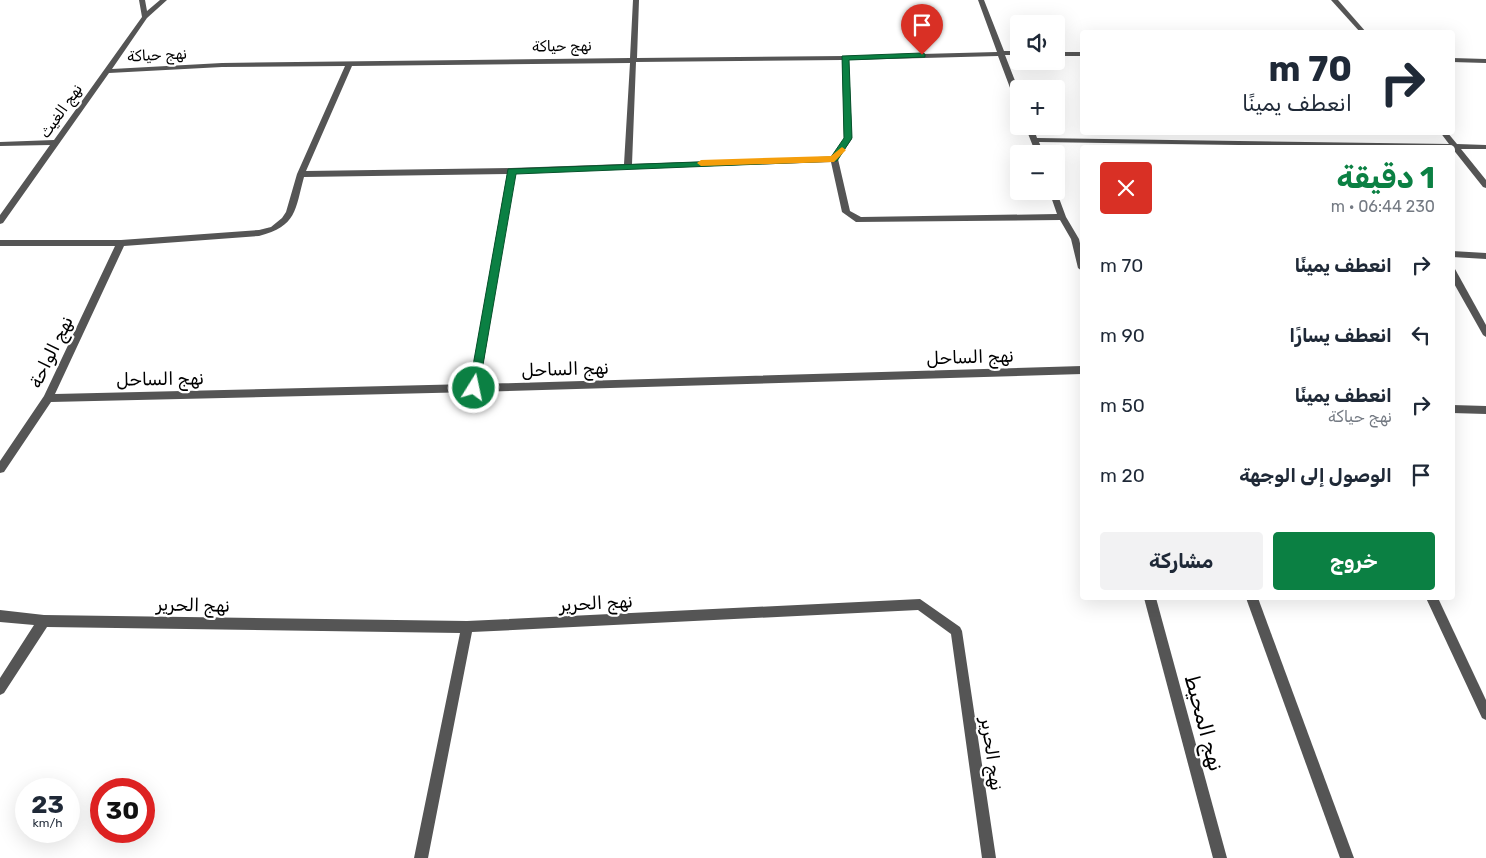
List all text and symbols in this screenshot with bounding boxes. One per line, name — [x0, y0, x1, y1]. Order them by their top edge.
pin — [901, 4, 943, 55]
icon: arrive — [908, 11, 936, 39]
map controls — [1010, 15, 1065, 200]
button: sound — [1010, 15, 1065, 70]
street label: نهج حياكة — [532, 36, 592, 58]
street label: نهج حياكة — [127, 44, 188, 68]
text: 70 m — [1269, 48, 1352, 90]
icon: right — [1370, 50, 1435, 115]
street label: نهج الغيث — [36, 80, 88, 143]
button: + — [1010, 80, 1065, 135]
text: انعطف يمينًا — [1242, 90, 1352, 117]
button: − — [1010, 145, 1065, 200]
text: 1 دقيقة — [1337, 160, 1435, 196]
button: close — [1100, 162, 1152, 214]
text: 230 m · 06:44 — [1331, 197, 1435, 216]
icon: right — [1407, 251, 1435, 279]
text: 70 m — [1100, 254, 1143, 277]
text: انعطف يمينًا — [1295, 254, 1392, 277]
street label: نهج الواحة — [24, 312, 79, 392]
icon: left — [1407, 321, 1435, 349]
text: 90 m — [1100, 324, 1145, 347]
text: انعطف يسارًا — [1289, 324, 1392, 347]
street label: نهج الساحل — [926, 344, 1014, 371]
street label: نهج الساحل — [521, 356, 609, 383]
position arrow — [447, 361, 499, 413]
street label: نهج الساحل — [116, 367, 204, 392]
text: انعطف يمينًا — [1295, 384, 1392, 407]
icon: right — [1407, 391, 1435, 419]
text: 50 m — [1100, 394, 1145, 417]
text: نهج حياكة — [1328, 407, 1392, 426]
icon: arrive — [1407, 461, 1435, 489]
text: 20 m — [1100, 464, 1145, 487]
text: الوصول إلى الوجهة — [1239, 464, 1392, 487]
button: مشاركة — [1100, 532, 1263, 590]
button: خروج — [1273, 532, 1435, 590]
street label: نهج الحرير — [558, 590, 633, 617]
street label: نهج الحرير — [155, 593, 230, 618]
street label: نهج المحيط — [1178, 672, 1229, 774]
street label: نهج الحرير — [975, 715, 1008, 792]
speed limit sign: 30 — [90, 778, 155, 843]
text: 23 — [31, 790, 64, 819]
text: km/h — [33, 816, 62, 830]

